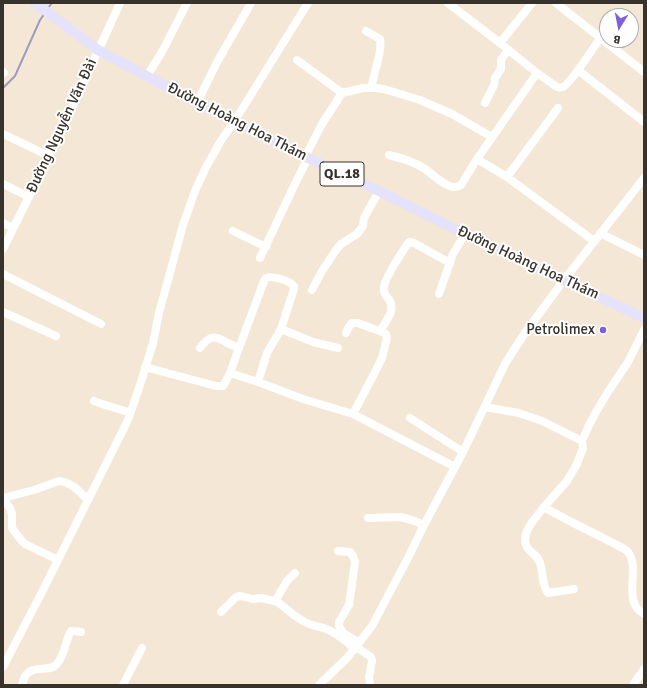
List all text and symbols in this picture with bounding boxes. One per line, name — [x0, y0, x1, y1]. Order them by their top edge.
north arrow — [599, 8, 639, 48]
text: B — [613, 32, 621, 46]
street label: Đường Nguyễn Văn Đài — [23, 56, 101, 196]
street label: Đường Hoàng Hoa Thám — [164, 79, 310, 165]
road number: QL.18 — [320, 162, 364, 186]
street label: Đường Hoàng Hoa Thám — [454, 222, 602, 304]
place label: Petrolimex — [526, 321, 595, 339]
marker: Petrolimex — [598, 325, 608, 335]

